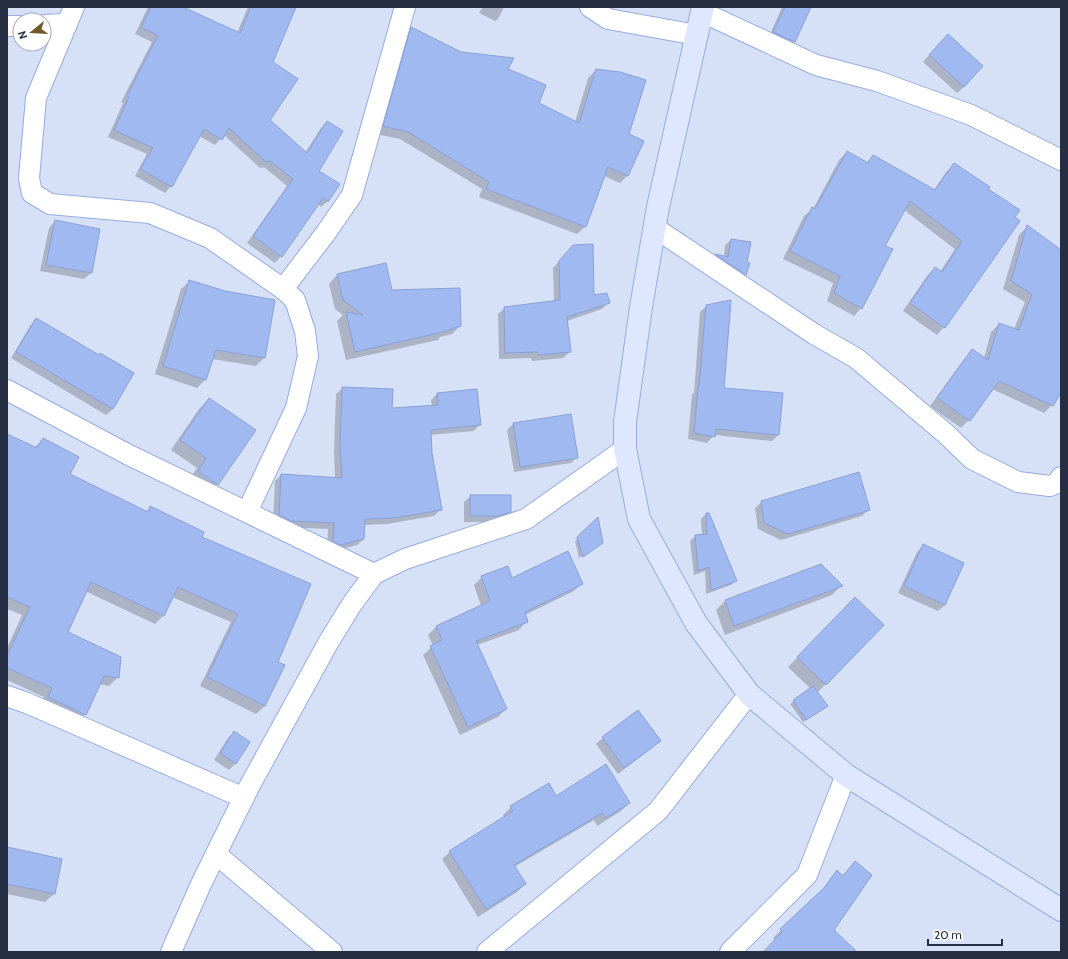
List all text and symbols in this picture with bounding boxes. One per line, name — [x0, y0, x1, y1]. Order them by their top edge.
north arrow — [12, 12, 52, 52]
text: N — [15, 29, 30, 41]
scale bar — [928, 921, 1002, 947]
text: 20 m — [934, 927, 962, 942]

